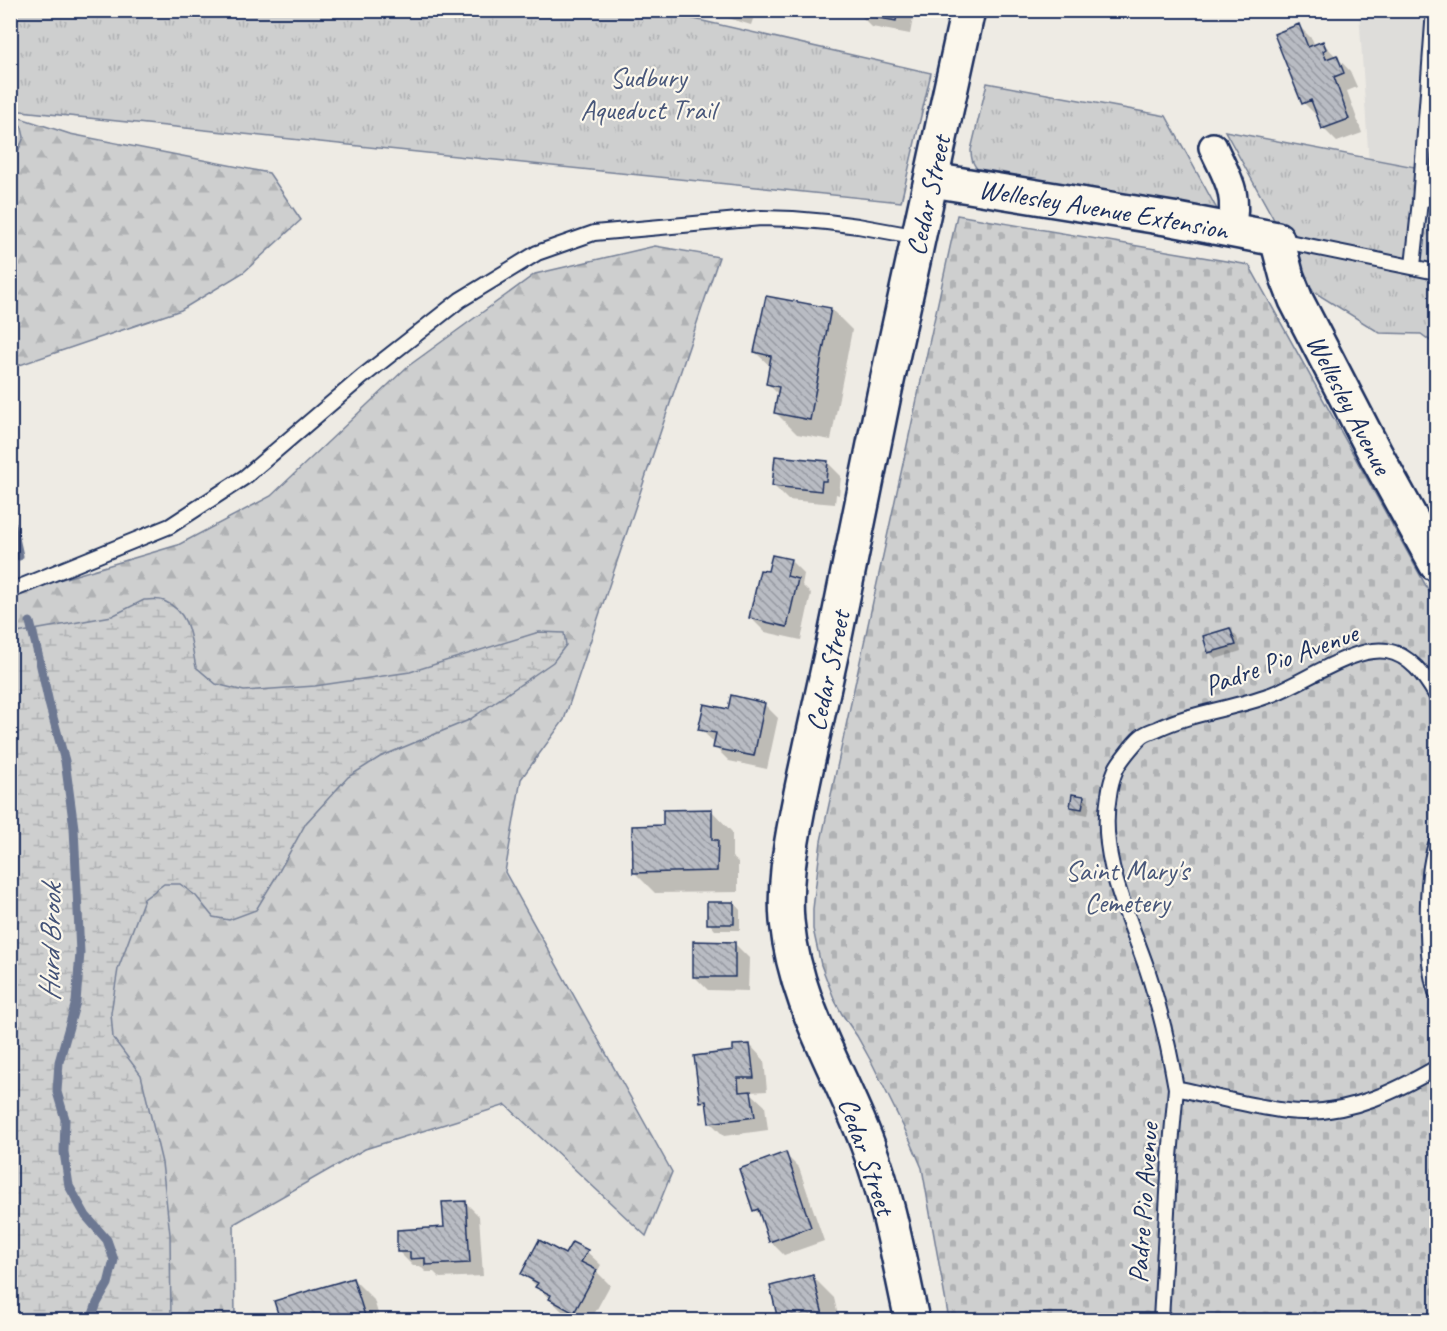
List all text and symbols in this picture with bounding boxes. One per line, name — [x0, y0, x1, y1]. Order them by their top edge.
park label: Sudbury Aqueduct Trail — [580, 60, 721, 127]
street label: Cedar Street — [897, 129, 958, 259]
street label: Wellesley Avenue Extension — [976, 170, 1233, 247]
street label: Wellesley Avenue — [1299, 328, 1401, 482]
street label: Cedar Street — [797, 605, 858, 734]
street label: Padre Pio Avenue — [1200, 614, 1364, 703]
park label: Saint Mary's Cemetery — [1065, 853, 1191, 920]
water label: Hurd Brook — [30, 880, 70, 1001]
street label: Cedar Street — [831, 1093, 904, 1222]
street label: Padre Pio Avenue — [1120, 1120, 1166, 1284]

